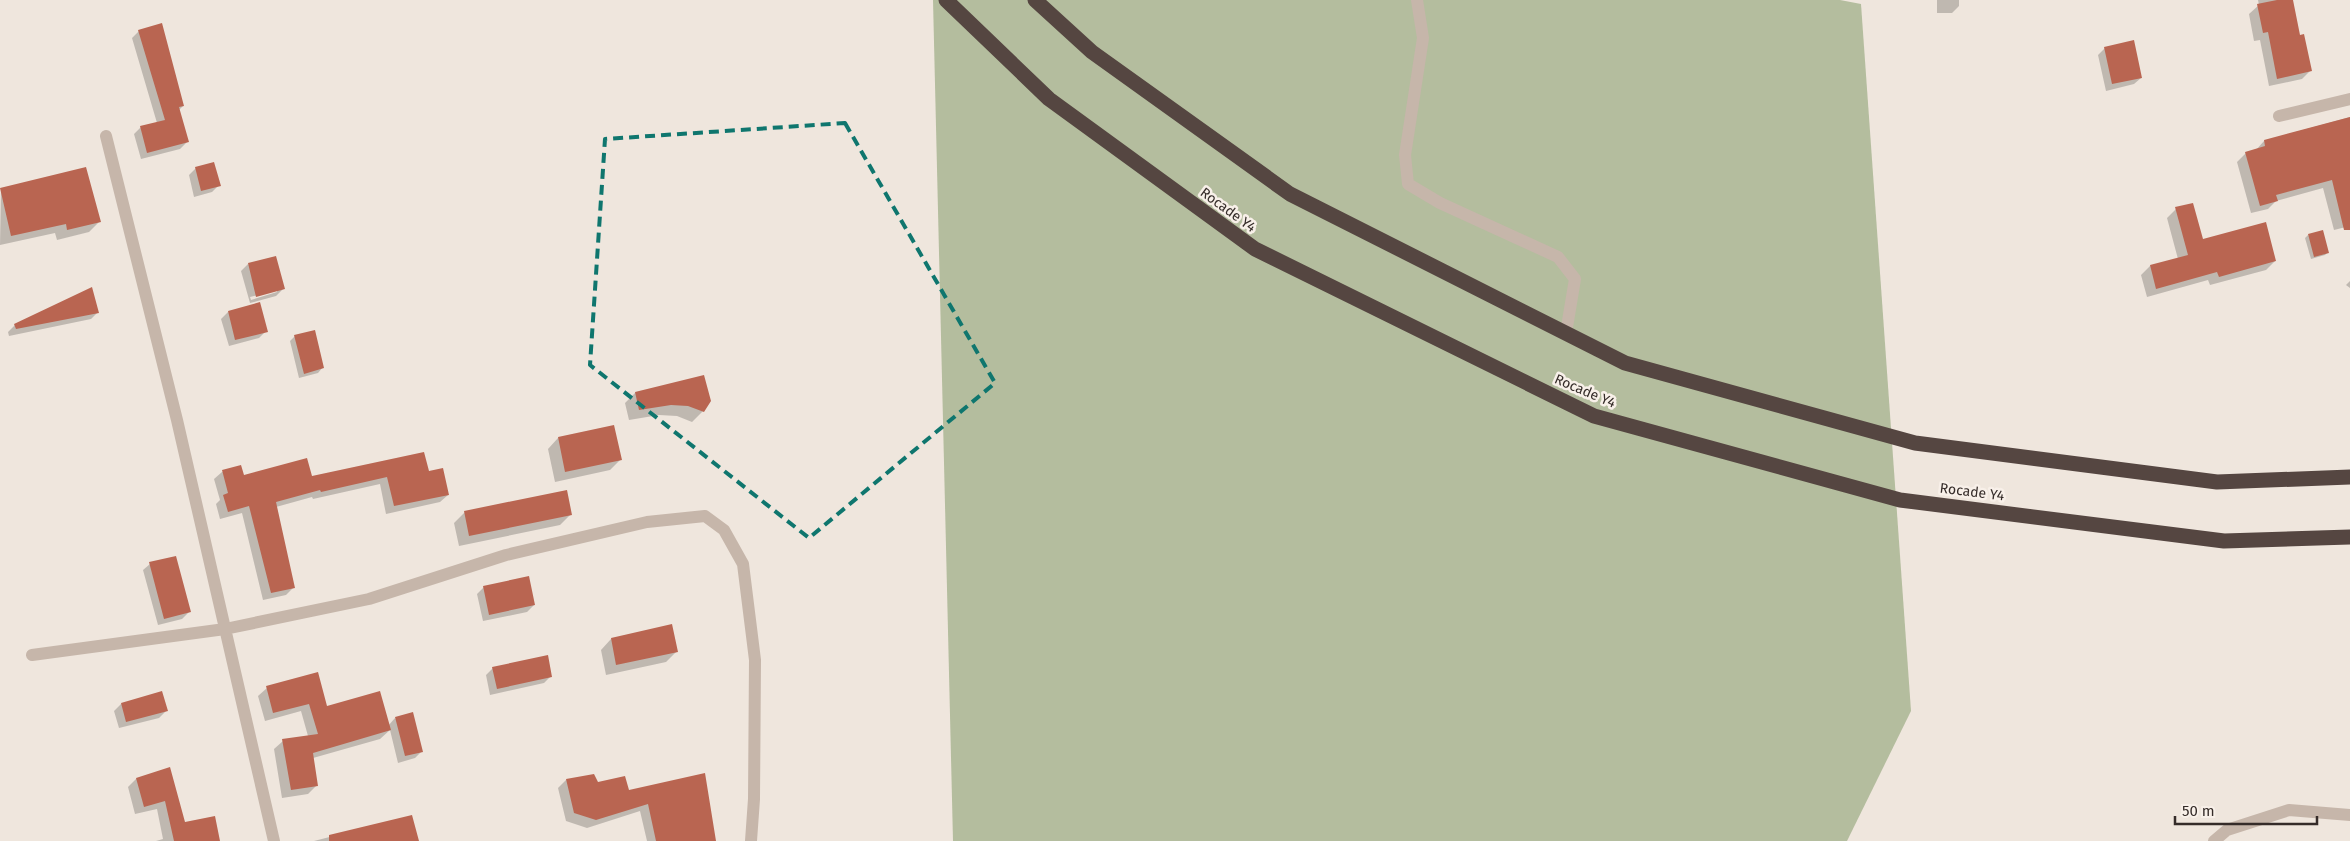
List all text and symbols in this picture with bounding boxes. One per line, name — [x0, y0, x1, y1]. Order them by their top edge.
street label: Rocade Y4 — [1197, 184, 1260, 236]
street label: Rocade Y4 — [1552, 371, 1619, 412]
street label: Rocade Y4 — [1939, 480, 2006, 504]
scale bar — [2175, 794, 2318, 826]
text: 50 m — [2182, 802, 2215, 820]

